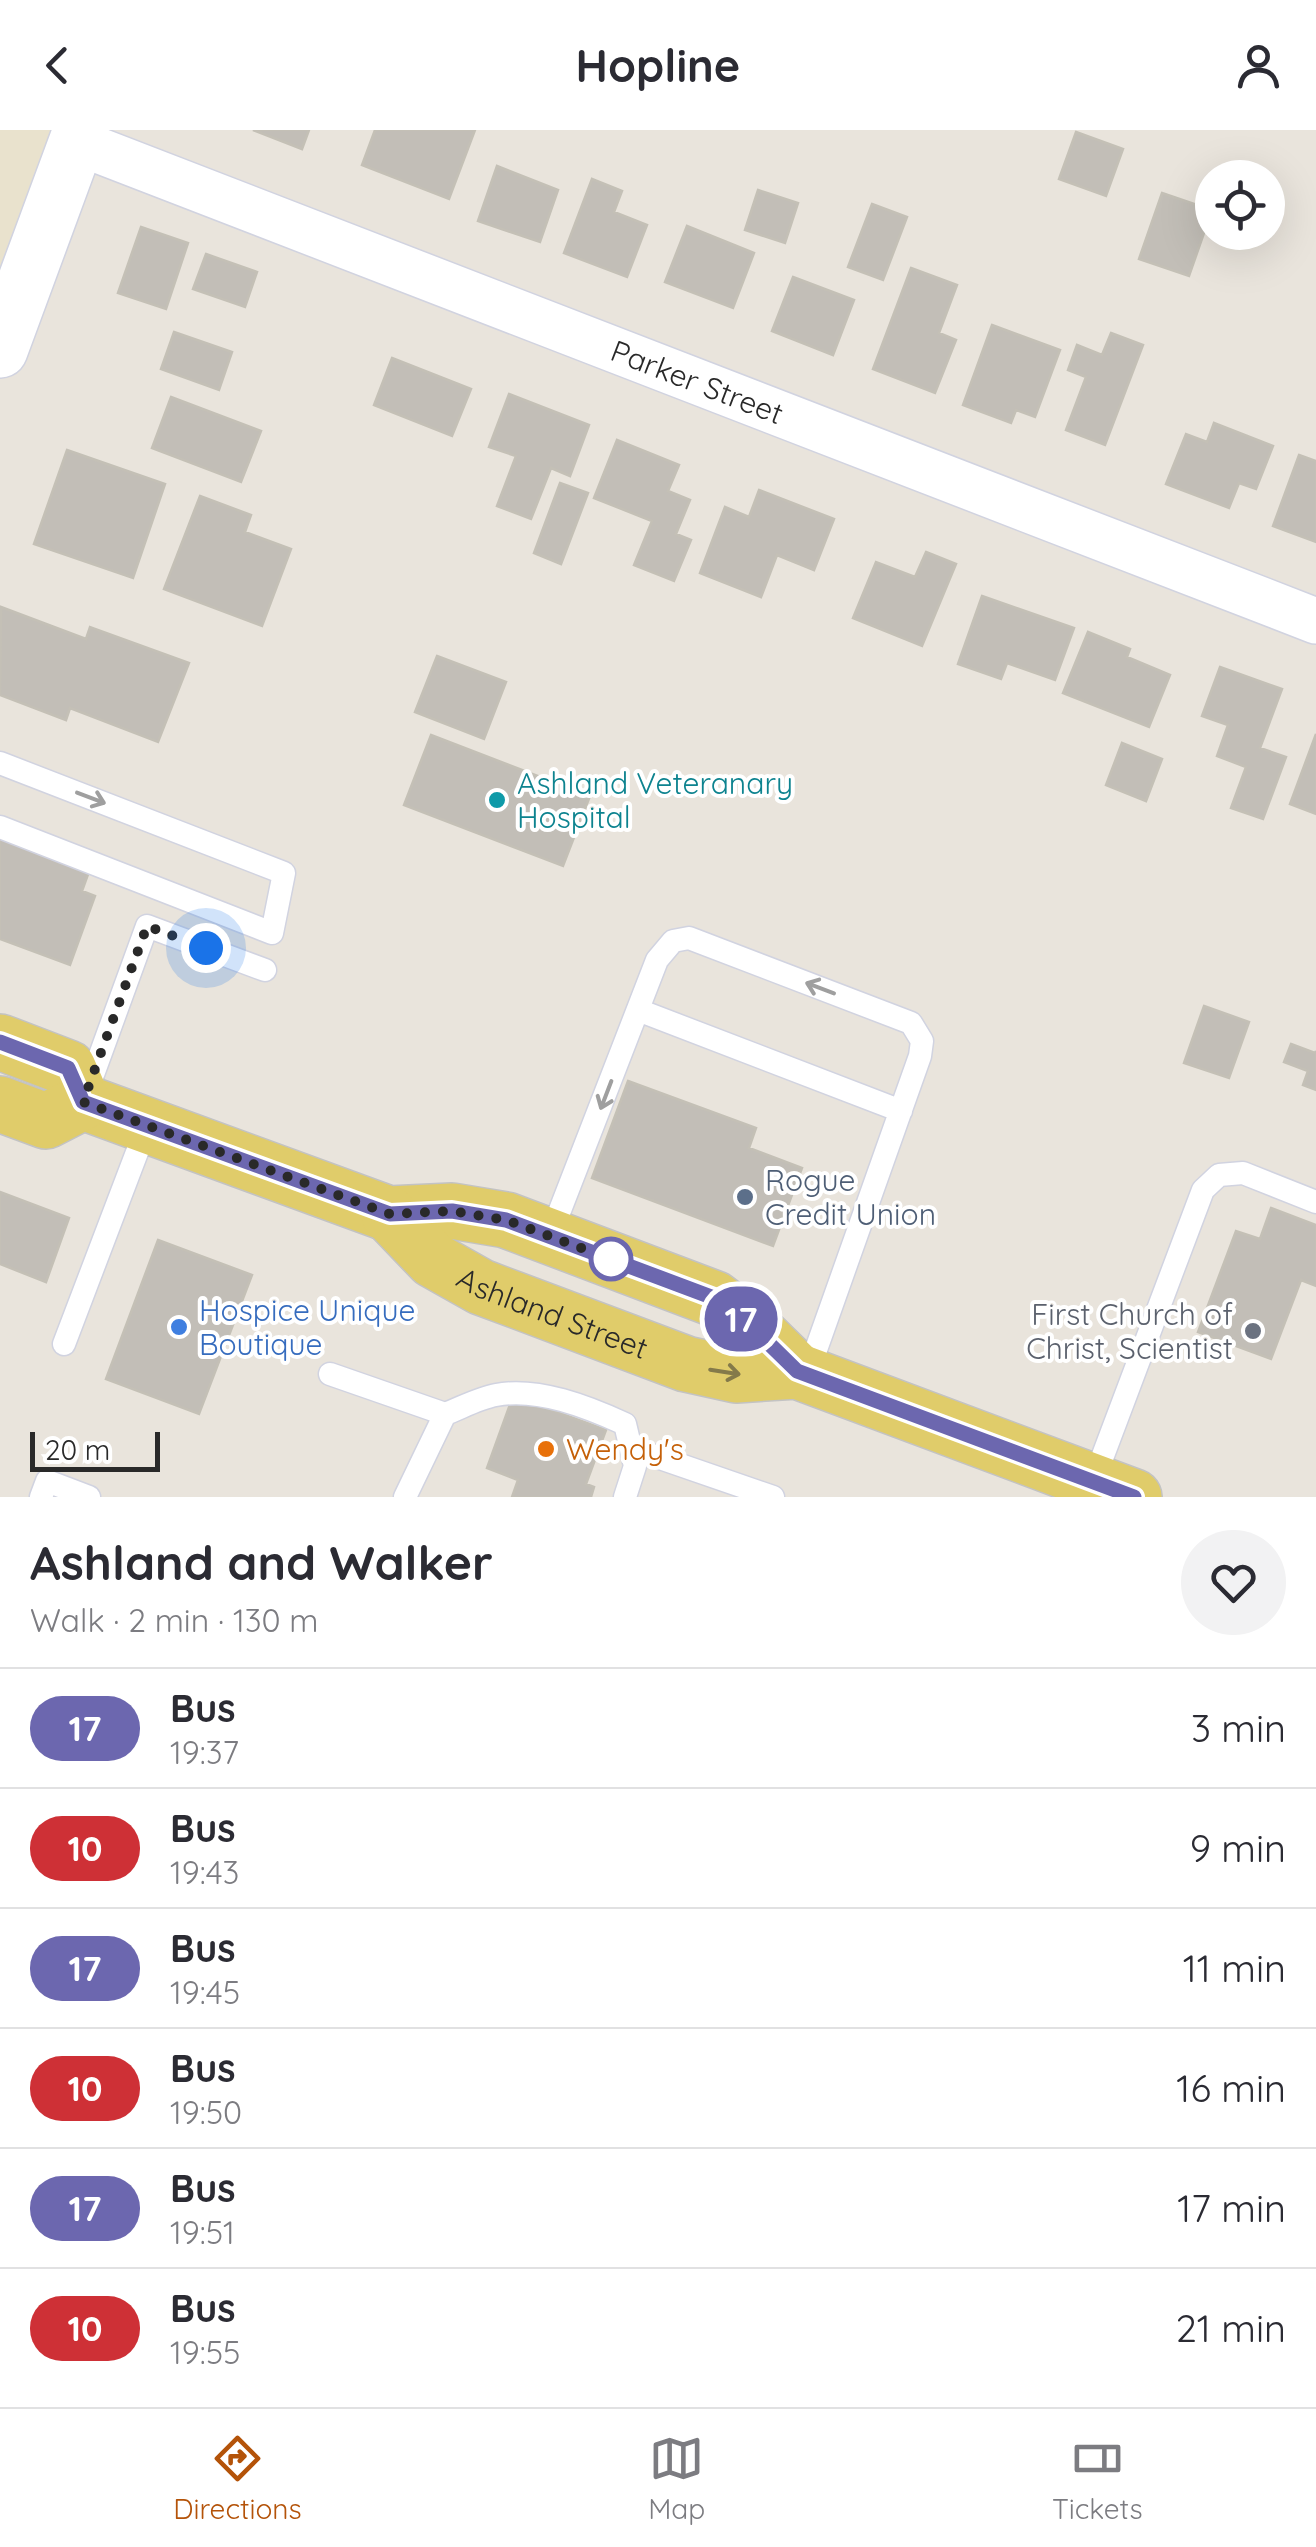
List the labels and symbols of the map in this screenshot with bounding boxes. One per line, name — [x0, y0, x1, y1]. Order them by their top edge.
street label: Parker Street — [606, 331, 789, 432]
place label: Ashland Veteranary Hospital — [517, 764, 793, 836]
marker: Ashland Veteranary Hospital — [486, 789, 508, 811]
one-way arrow — [75, 791, 106, 809]
your location — [181, 923, 231, 973]
one-way arrow — [805, 978, 836, 996]
one-way arrow — [595, 1079, 613, 1109]
place label: Rogue Credit Union — [765, 1161, 936, 1233]
marker: Rogue Credit Union — [734, 1186, 756, 1208]
unlabelled marker — [590, 1238, 632, 1280]
street label: Ashland Street — [450, 1258, 653, 1367]
line badge: 17 — [696, 1286, 786, 1352]
place label: Hospice Unique Boutique — [199, 1291, 415, 1363]
place label: First Church of Christ, Scientist — [1026, 1295, 1233, 1367]
marker: Hospice Unique Boutique — [168, 1316, 190, 1338]
marker: First Church of Christ, Scientist — [1242, 1320, 1264, 1342]
one-way arrow — [709, 1363, 741, 1381]
scale bar — [30, 1427, 160, 1472]
place label: Wendy's — [566, 1430, 684, 1468]
marker: Wendy's — [535, 1438, 557, 1460]

